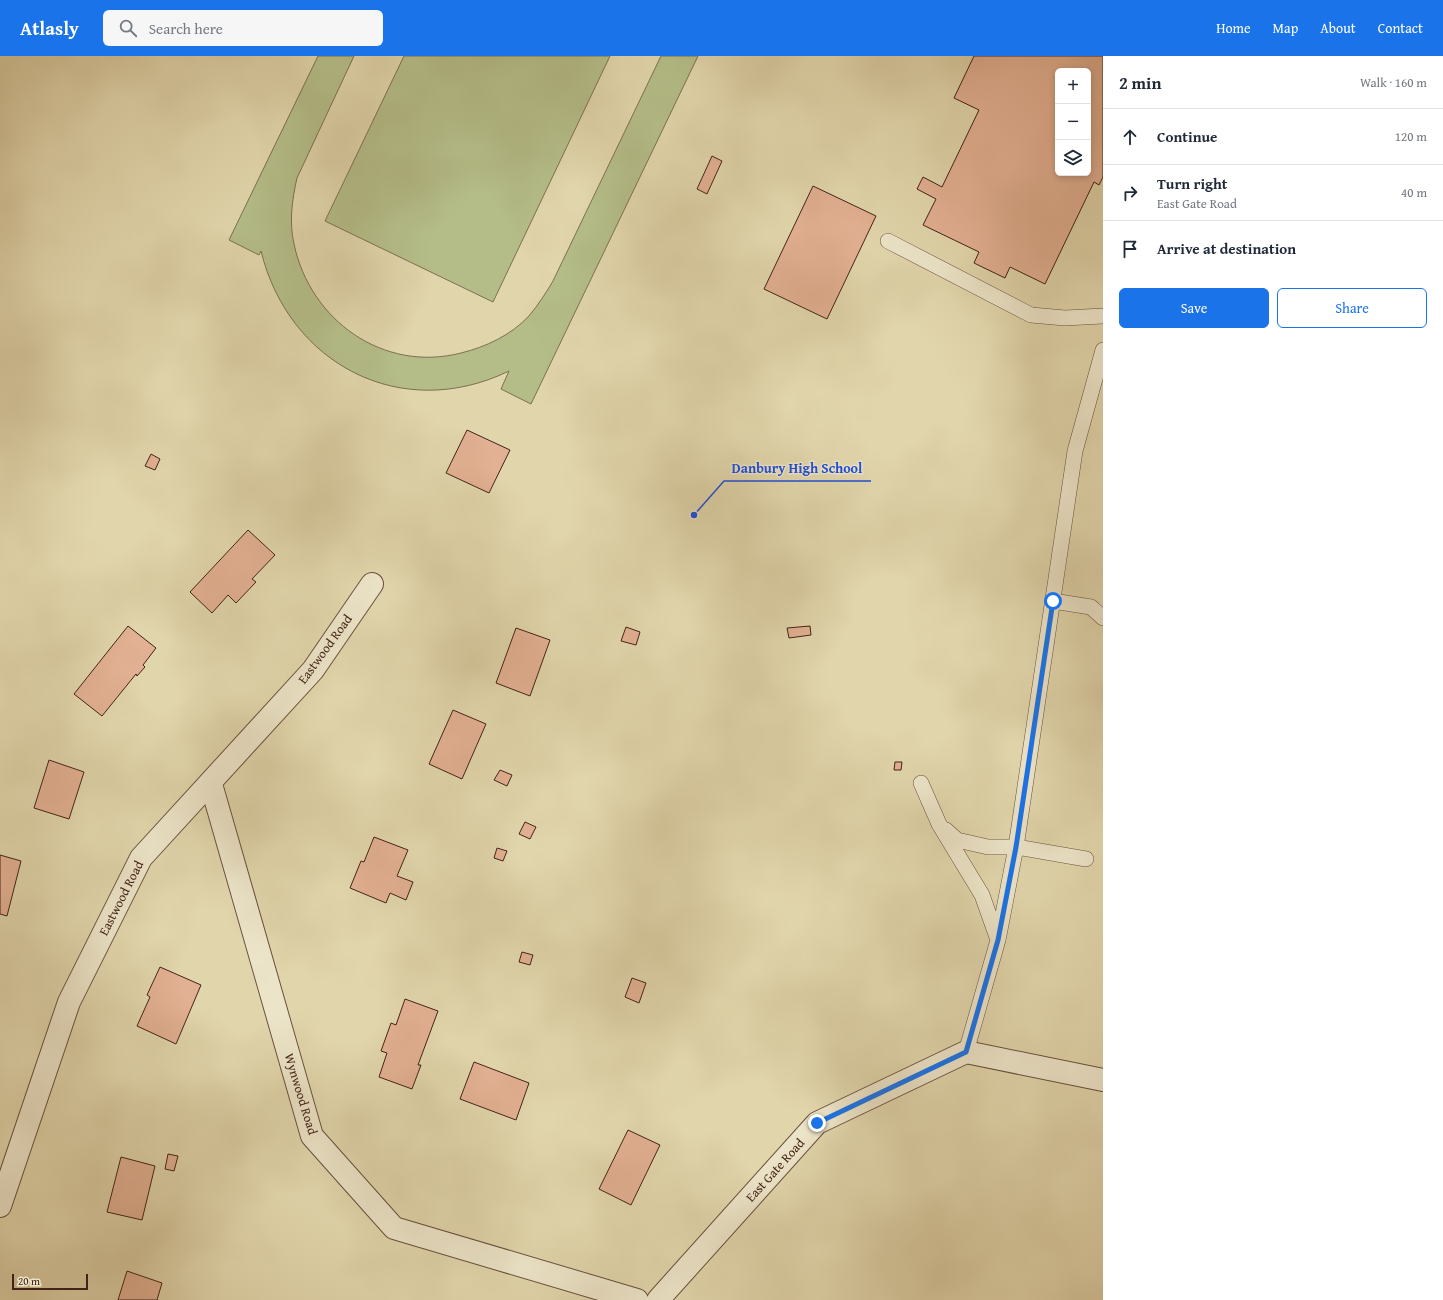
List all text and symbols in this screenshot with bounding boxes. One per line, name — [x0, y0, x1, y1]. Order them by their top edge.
search box — [103, 10, 383, 46]
text: Atlasly — [20, 14, 79, 42]
icon: search — [117, 17, 139, 39]
text: Search here — [149, 18, 223, 39]
text: Home — [1216, 18, 1251, 38]
text: Map — [1273, 18, 1298, 38]
text: About — [1320, 18, 1356, 38]
text: Contact — [1378, 18, 1423, 38]
map controls — [1055, 68, 1091, 176]
button: + — [1055, 68, 1091, 104]
text: 2 min — [1119, 70, 1161, 95]
text: Walk · 160 m — [1360, 73, 1427, 92]
button: − — [1055, 104, 1091, 140]
icon: ahead — [1119, 126, 1141, 148]
text: Continue — [1157, 126, 1218, 147]
text: 120 m — [1395, 127, 1427, 146]
button: layers — [1055, 140, 1091, 176]
text: Turn right — [1157, 173, 1228, 194]
icon: right — [1119, 182, 1141, 204]
text: 40 m — [1401, 183, 1427, 202]
text: East Gate Road — [1157, 194, 1237, 213]
icon: arrive — [1119, 238, 1141, 260]
text: Arrive at destination — [1157, 238, 1296, 259]
button: Save — [1119, 288, 1269, 328]
button: Share — [1277, 288, 1427, 328]
callout: Danbury High School — [724, 455, 871, 481]
text: Danbury High School — [732, 458, 863, 478]
route start — [1044, 592, 1062, 610]
street label: Eastwood Road — [293, 610, 357, 688]
street label: Eastwood Road — [94, 857, 148, 939]
street label: Wynwood Road — [280, 1051, 322, 1137]
route end — [808, 1114, 826, 1132]
street label: East Gate Road — [741, 1134, 809, 1206]
scale bar — [12, 1272, 88, 1291]
text: 20 m — [18, 1273, 40, 1289]

